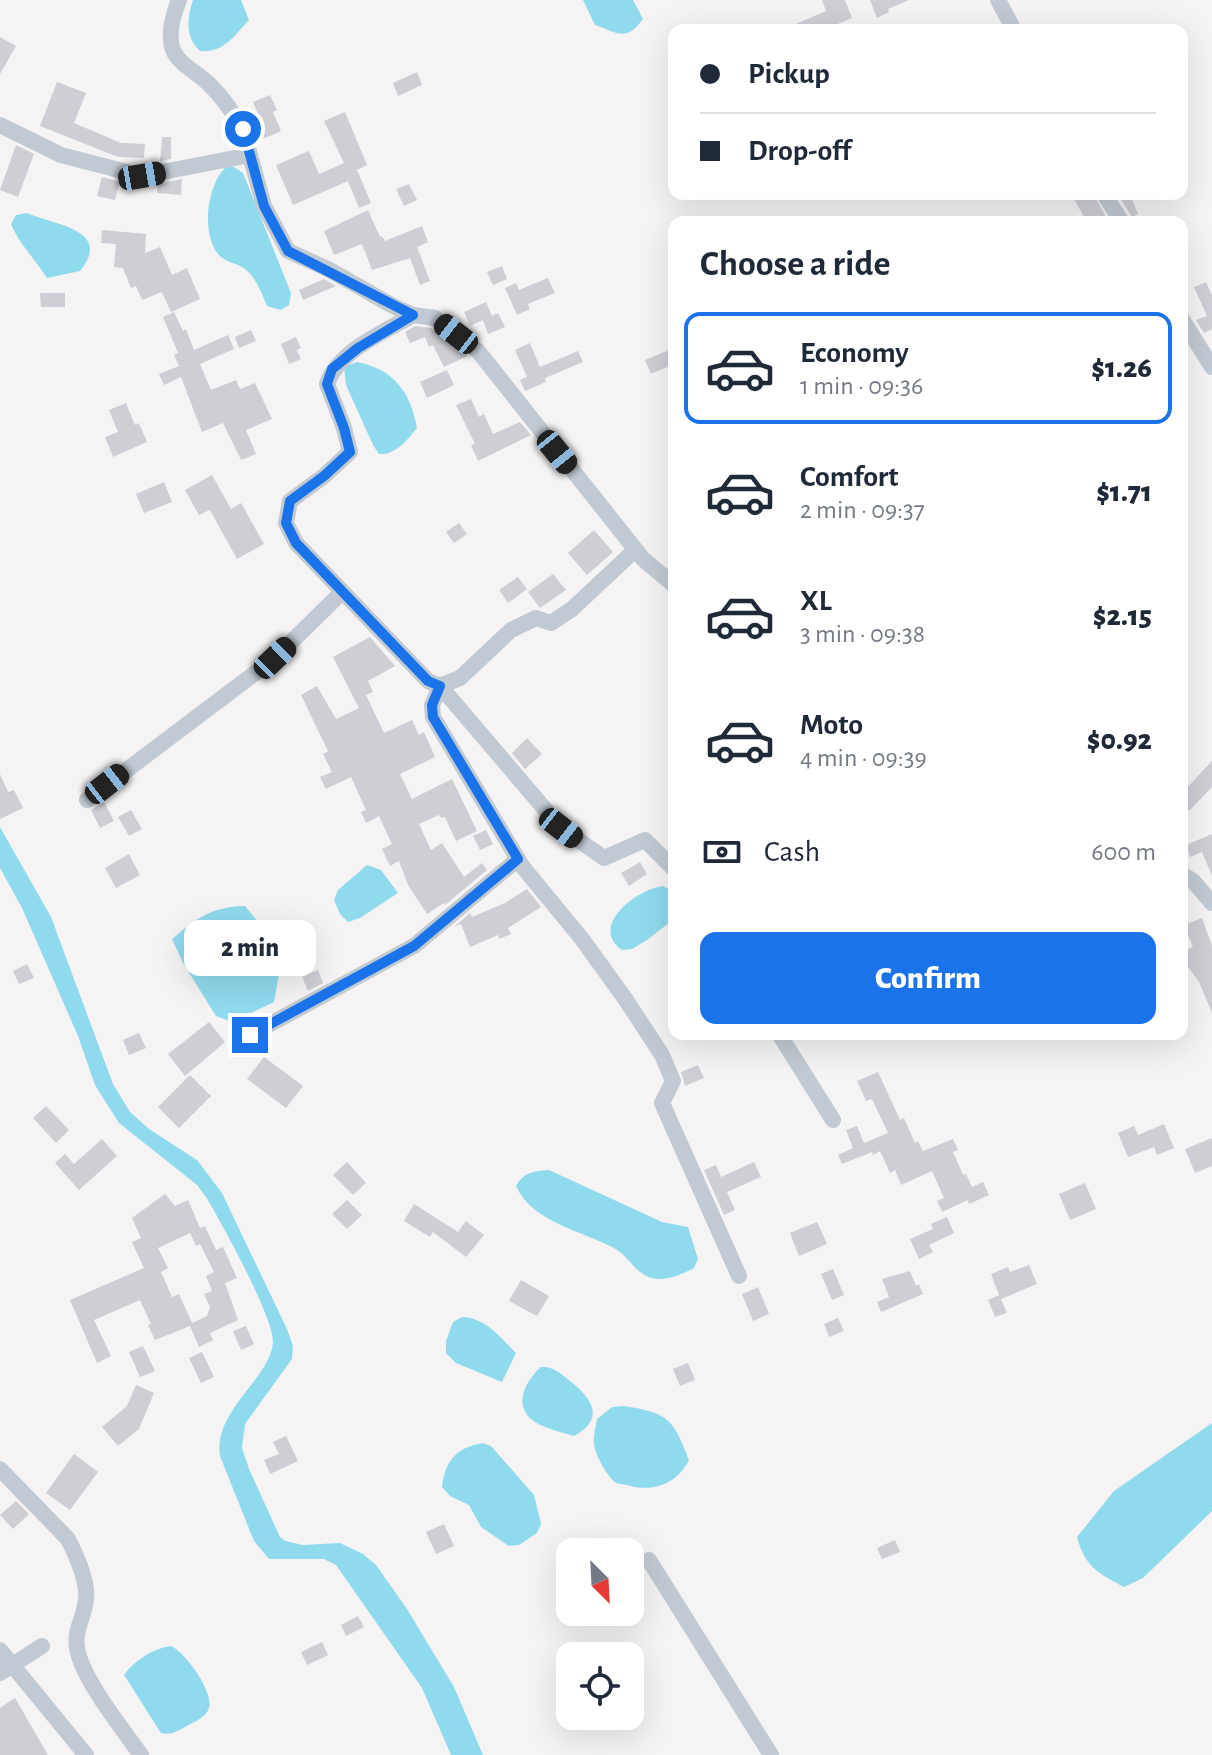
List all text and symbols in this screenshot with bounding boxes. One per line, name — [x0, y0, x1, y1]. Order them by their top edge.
text: Pickup — [748, 59, 830, 89]
route start — [225, 111, 261, 147]
text: Drop-off — [748, 136, 851, 166]
car — [116, 160, 168, 192]
text: Choose a ride — [700, 246, 890, 282]
car — [430, 310, 482, 358]
icon: car — [704, 332, 776, 404]
text: Economy — [800, 338, 909, 368]
text: $1.26 — [1091, 353, 1152, 383]
text: 1 min · 09:36 — [800, 373, 923, 399]
car — [533, 426, 581, 478]
icon: car — [704, 456, 776, 528]
text: Comfort — [800, 462, 899, 492]
text: $1.71 — [1096, 477, 1152, 507]
text: 2 min · 09:37 — [800, 497, 925, 523]
icon: car — [704, 580, 776, 652]
text: XL — [800, 586, 832, 616]
text: $2.15 — [1093, 601, 1152, 631]
text: 3 min · 09:38 — [800, 621, 925, 647]
car — [249, 633, 301, 683]
icon: car — [704, 704, 776, 776]
text: Moto — [800, 710, 863, 740]
text: $0.92 — [1087, 725, 1152, 755]
text: 4 min · 09:39 — [800, 745, 927, 771]
car — [81, 760, 133, 808]
car — [535, 804, 587, 852]
icon: cash — [700, 830, 744, 874]
text: Cash — [764, 837, 820, 867]
text: 600 m — [1091, 839, 1156, 865]
callout: 2 min — [184, 919, 316, 975]
button: Confirm — [700, 932, 1156, 1024]
text: 2 min — [221, 935, 279, 961]
route end — [232, 1017, 268, 1053]
north arrow — [556, 1538, 644, 1626]
map controls — [556, 1538, 644, 1730]
button: locate — [556, 1642, 644, 1730]

